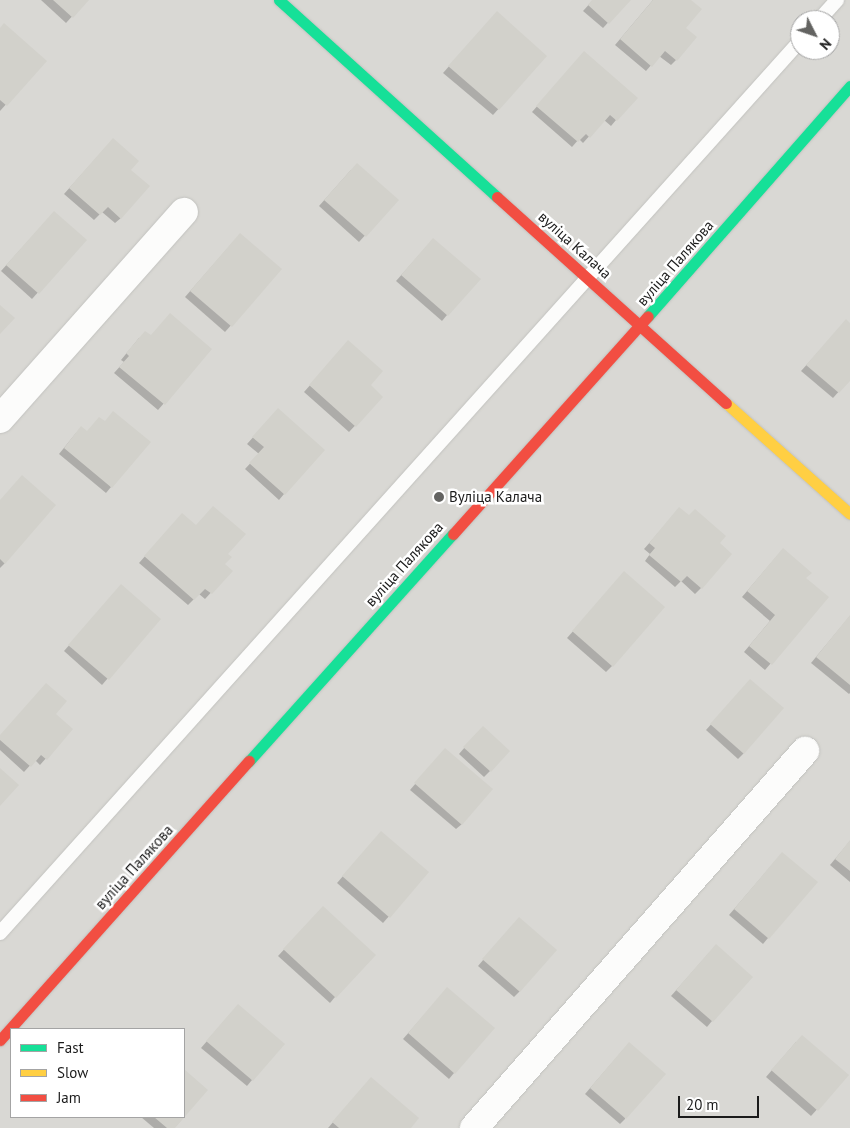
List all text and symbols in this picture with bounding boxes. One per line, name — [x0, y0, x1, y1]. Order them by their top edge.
north arrow — [790, 10, 840, 60]
text: N — [816, 35, 835, 54]
street label: вуліца Калача — [535, 208, 615, 282]
street label: вуліца Палякова — [633, 217, 717, 309]
place label: Вуліца Калача — [449, 488, 542, 506]
marker: Вуліца Калача — [433, 491, 445, 503]
street label: вуліца Палякова — [361, 518, 447, 610]
street label: вуліца Палякова — [91, 821, 177, 913]
legend — [10, 1028, 185, 1118]
text: Fast — [57, 1038, 84, 1057]
text: Slow — [57, 1063, 88, 1082]
scale bar — [680, 1086, 761, 1118]
text: Jam — [57, 1088, 81, 1107]
text: 20 m — [686, 1095, 719, 1114]

